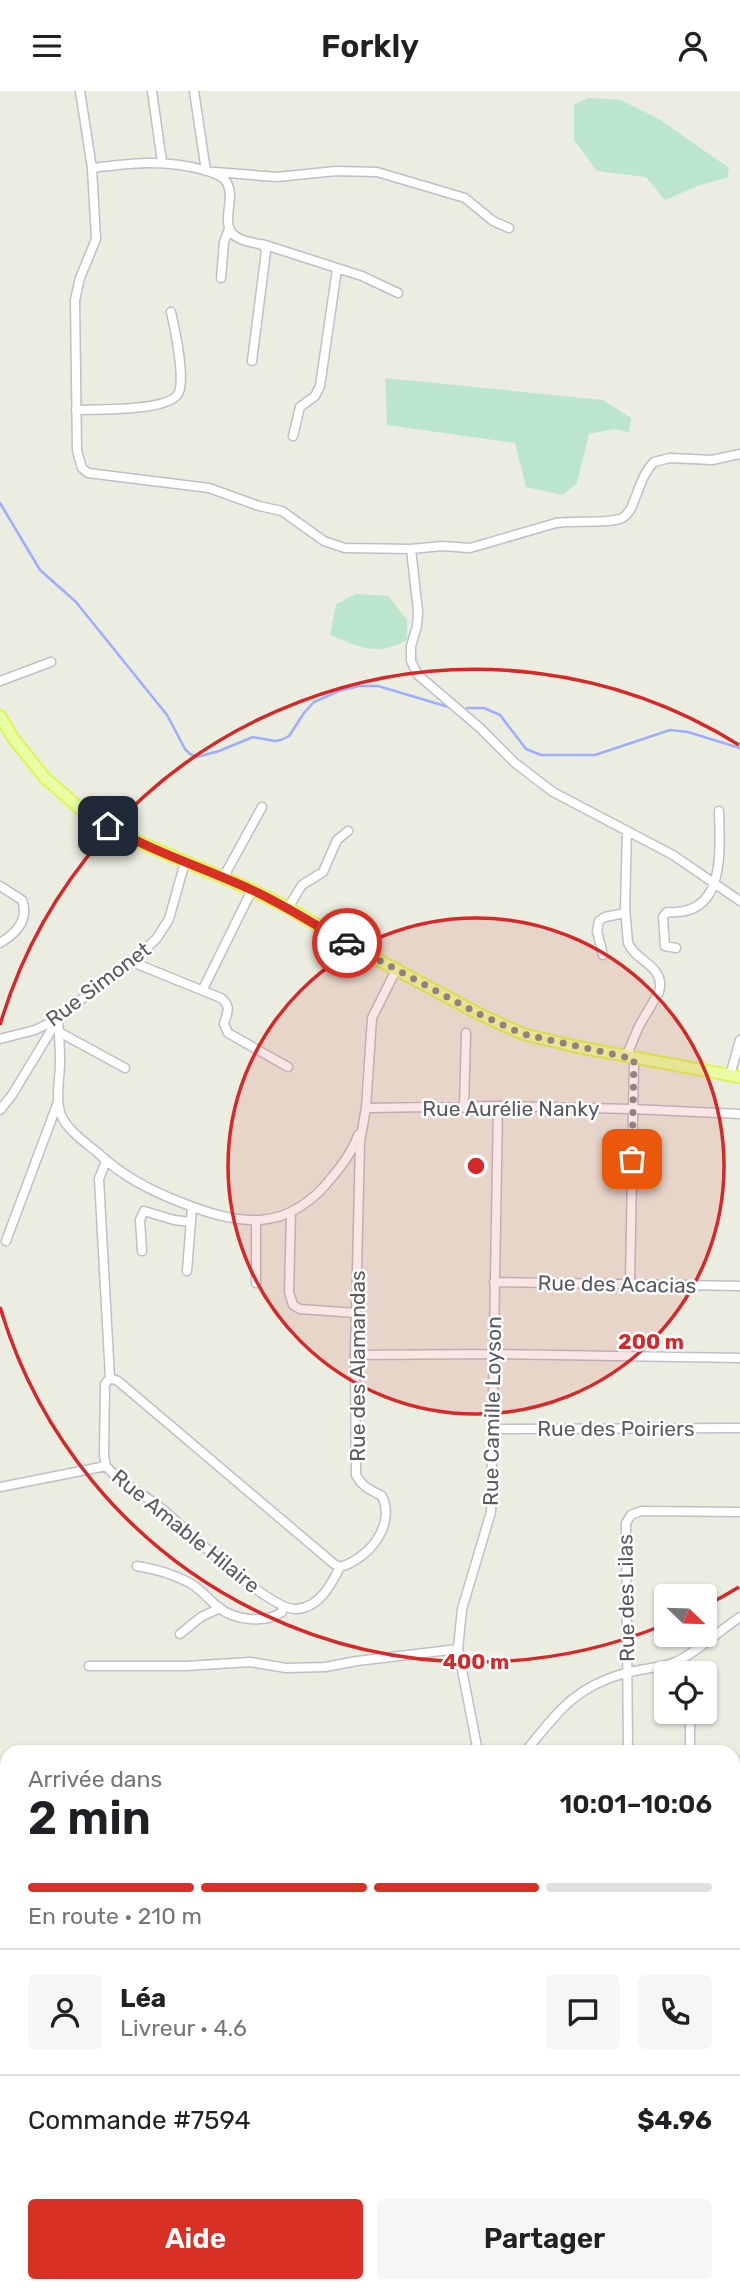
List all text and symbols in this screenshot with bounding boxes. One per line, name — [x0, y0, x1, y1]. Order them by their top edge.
icon: menu — [28, 27, 66, 65]
text: Forkly — [321, 27, 419, 65]
icon: person — [674, 27, 712, 65]
pin — [78, 796, 138, 856]
icon: home — [89, 807, 127, 845]
courier — [312, 908, 382, 978]
icon: car — [328, 924, 366, 962]
street label: Rue Simonet — [41, 936, 155, 1032]
street label: Rue Aurélie Nanky — [422, 1096, 600, 1121]
pin — [602, 1129, 662, 1189]
icon: bag — [613, 1140, 651, 1178]
centre of rings — [464, 1154, 488, 1178]
street label: Rue des Alamandas — [345, 1270, 370, 1462]
street label: Rue des Acacias — [537, 1270, 697, 1298]
street label: Rue Camille Loyson — [478, 1316, 506, 1506]
text: 200 m — [618, 1329, 684, 1354]
street label: Rue des Poiriers — [537, 1416, 695, 1441]
street label: Rue Amable Hilaire — [107, 1464, 265, 1598]
street label: Rue des Lilas — [612, 1534, 640, 1662]
north arrow — [654, 1584, 718, 1647]
map controls — [654, 1584, 717, 1724]
text: 400 m — [443, 1649, 509, 1674]
button: locate — [654, 1661, 717, 1724]
text: Arrivée dans — [28, 1765, 162, 1793]
text: 10:01–10:06 — [560, 1789, 712, 1820]
text: 2 min — [28, 1791, 151, 1846]
text: En route · 210 m — [28, 1902, 202, 1930]
button: person — [28, 1975, 102, 2049]
button: chat — [546, 1975, 620, 2049]
button: phone — [638, 1975, 712, 2049]
text: Léa — [120, 1983, 166, 2014]
text: Livreur · 4.6 — [120, 2014, 247, 2042]
text: Commande #7594 — [28, 2105, 251, 2136]
text: $4.96 — [637, 2105, 712, 2136]
button: Aide — [28, 2199, 363, 2279]
button: Partager — [377, 2199, 712, 2279]

